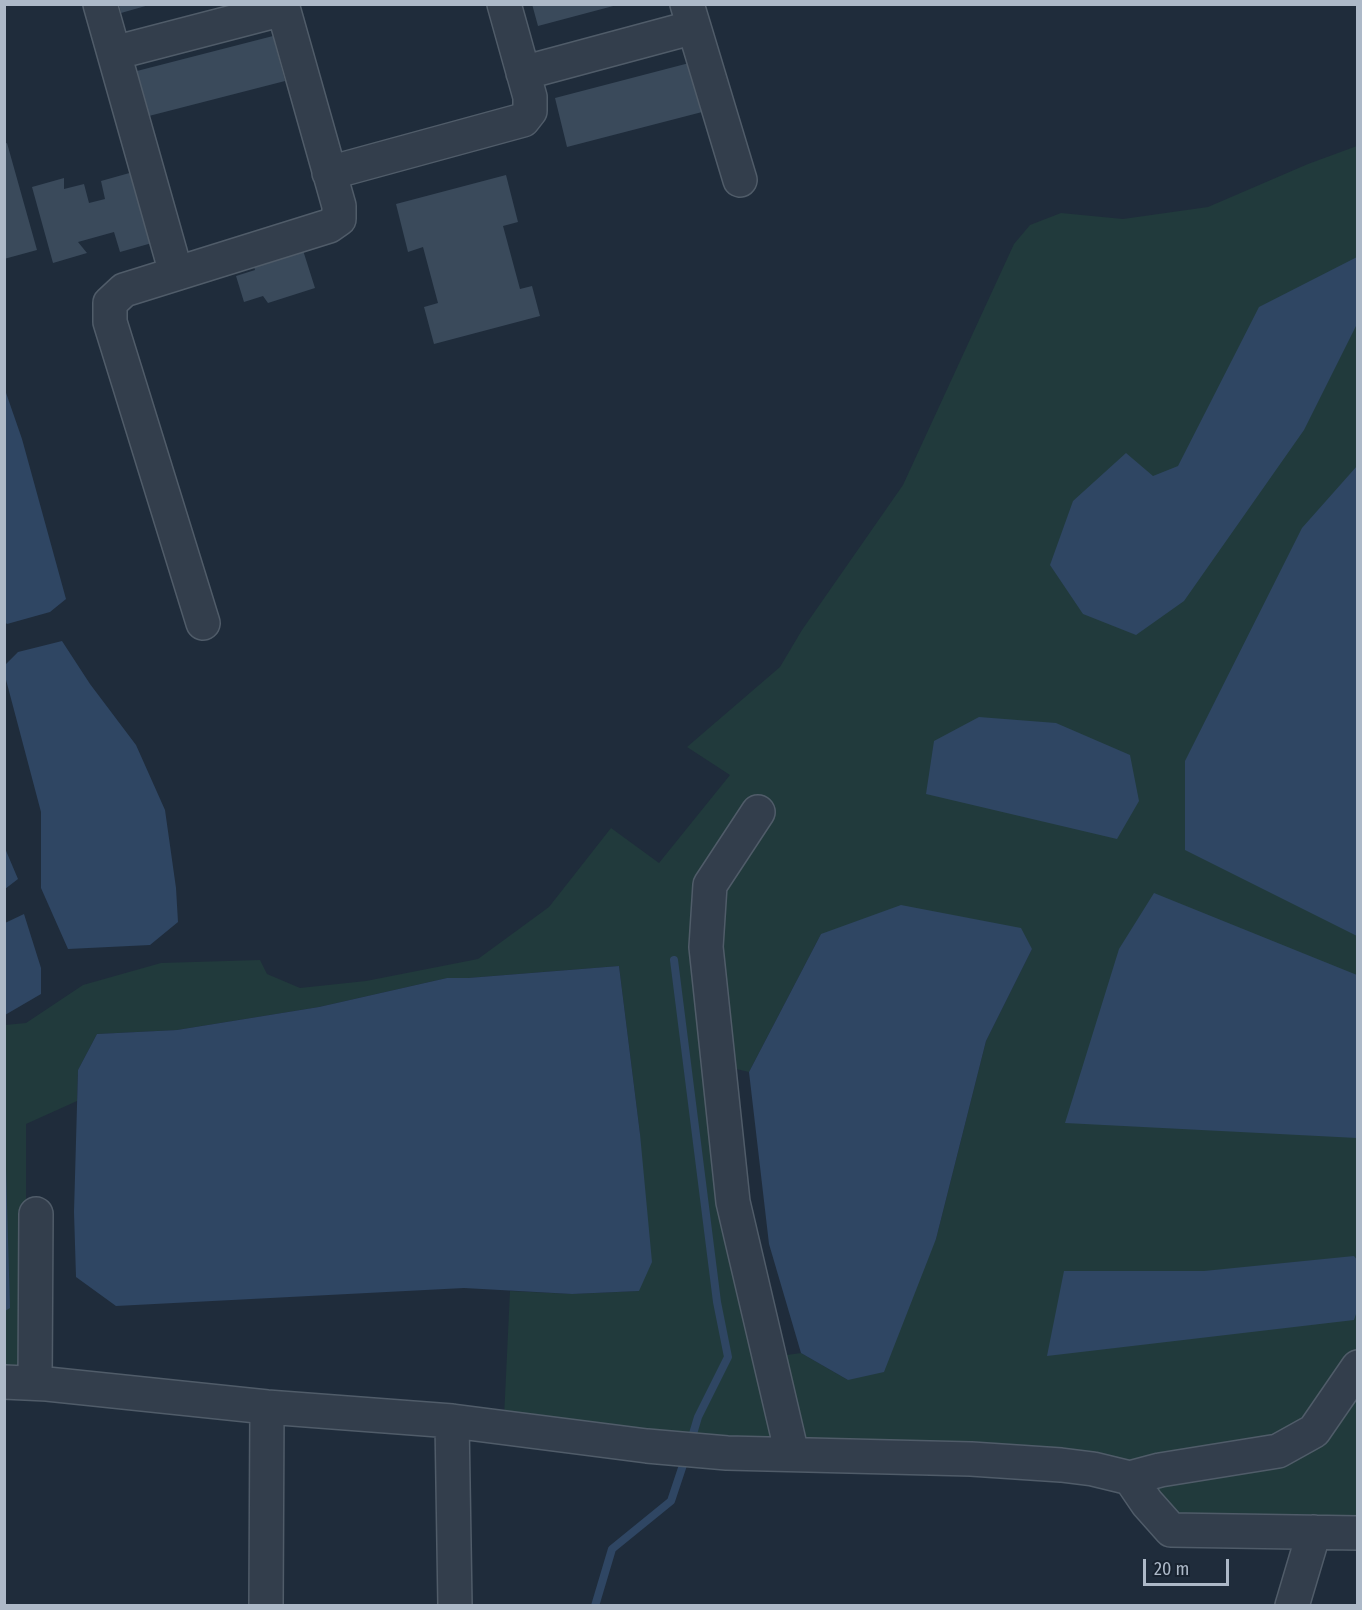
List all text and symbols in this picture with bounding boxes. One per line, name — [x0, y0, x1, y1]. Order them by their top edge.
scale bar — [1146, 1547, 1232, 1585]
text: 20 m — [1154, 1558, 1189, 1580]

